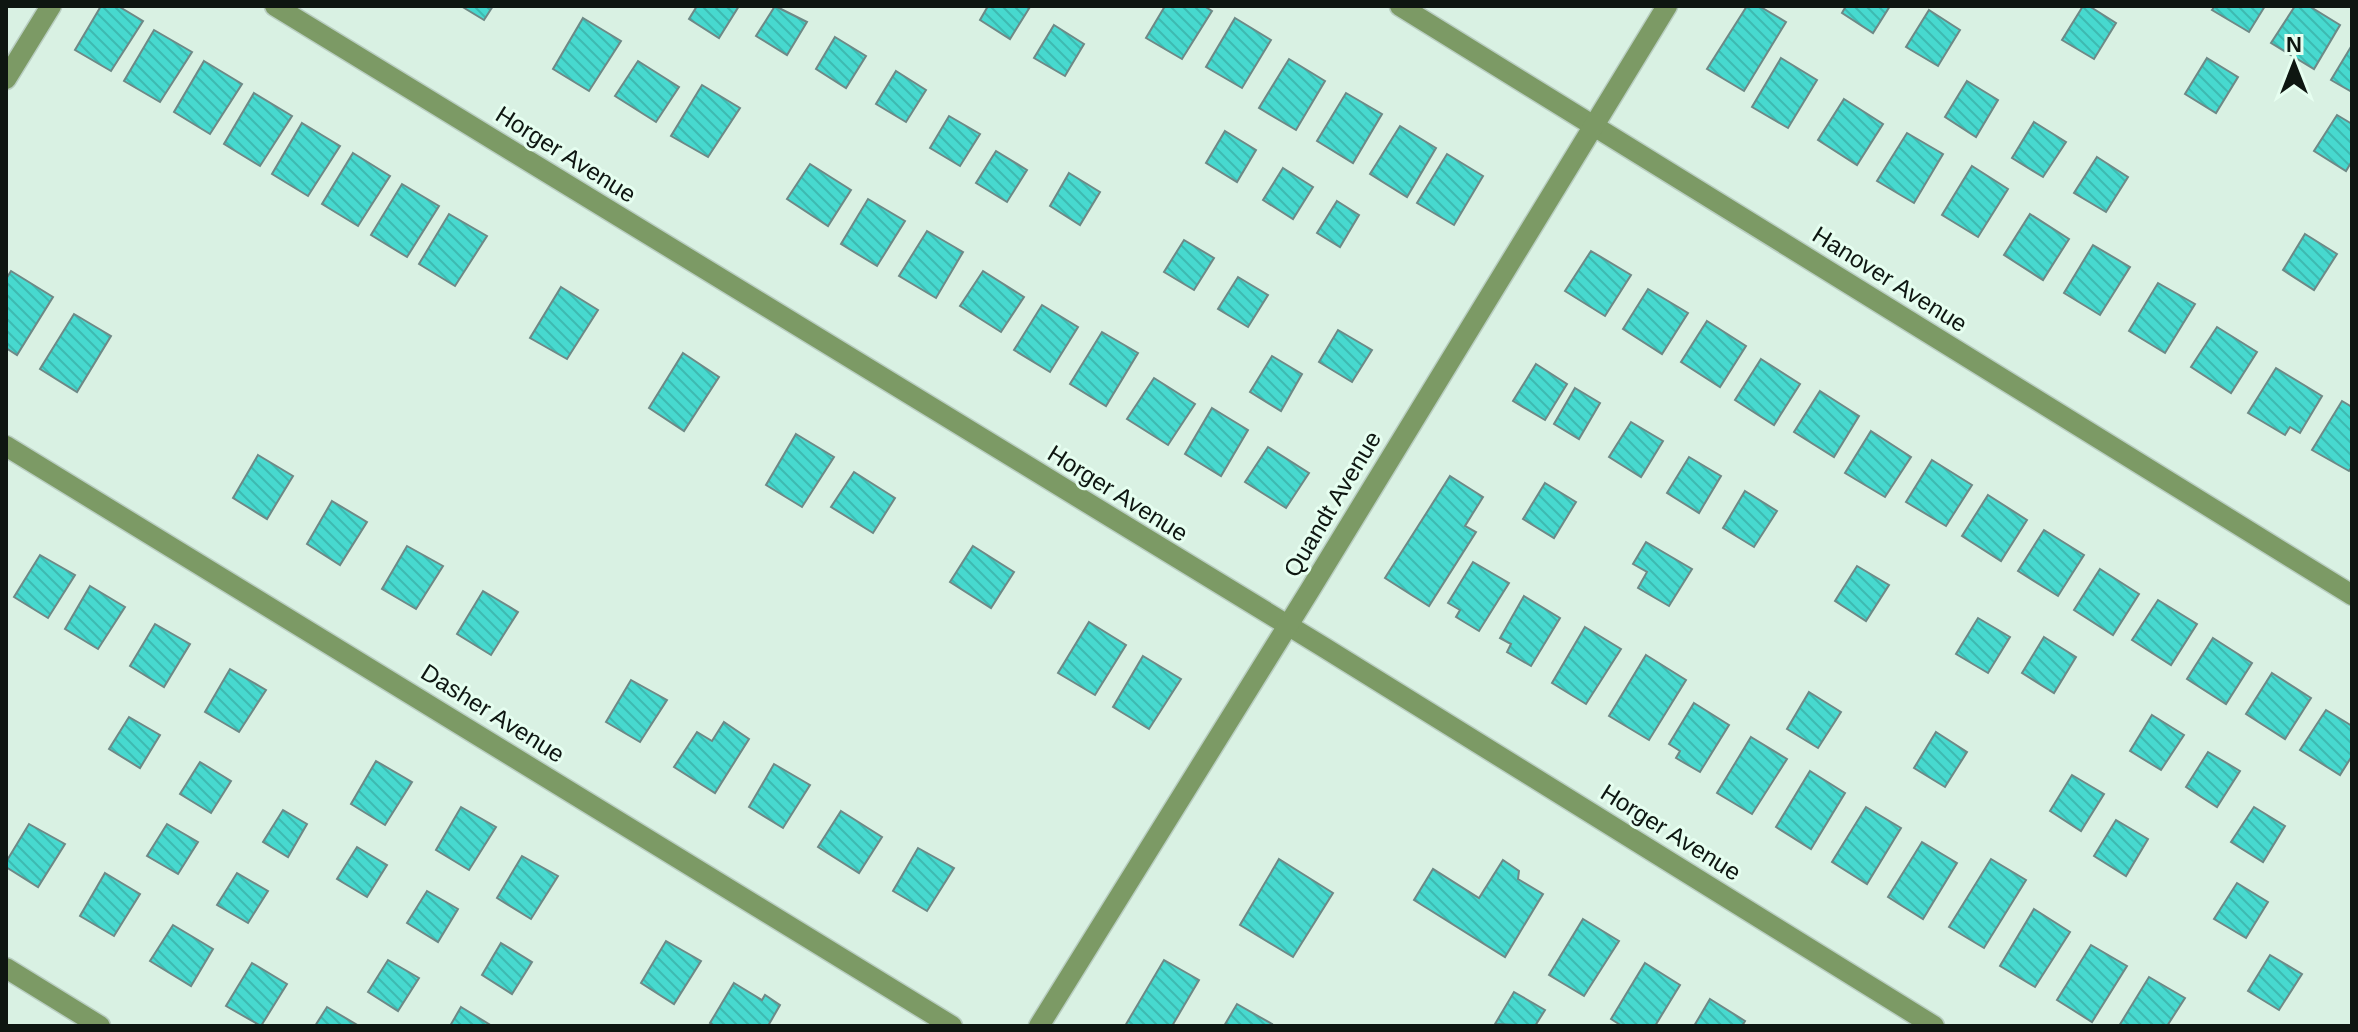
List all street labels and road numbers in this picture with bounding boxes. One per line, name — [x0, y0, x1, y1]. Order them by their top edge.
street label: Horger Avenue — [491, 100, 641, 208]
street label: Hanover Avenue — [1808, 221, 1972, 337]
street label: Quandt Avenue — [1278, 426, 1386, 582]
street label: Horger Avenue — [1043, 439, 1193, 547]
street label: Dasher Avenue — [416, 658, 570, 768]
street label: Horger Avenue — [1596, 778, 1746, 886]

